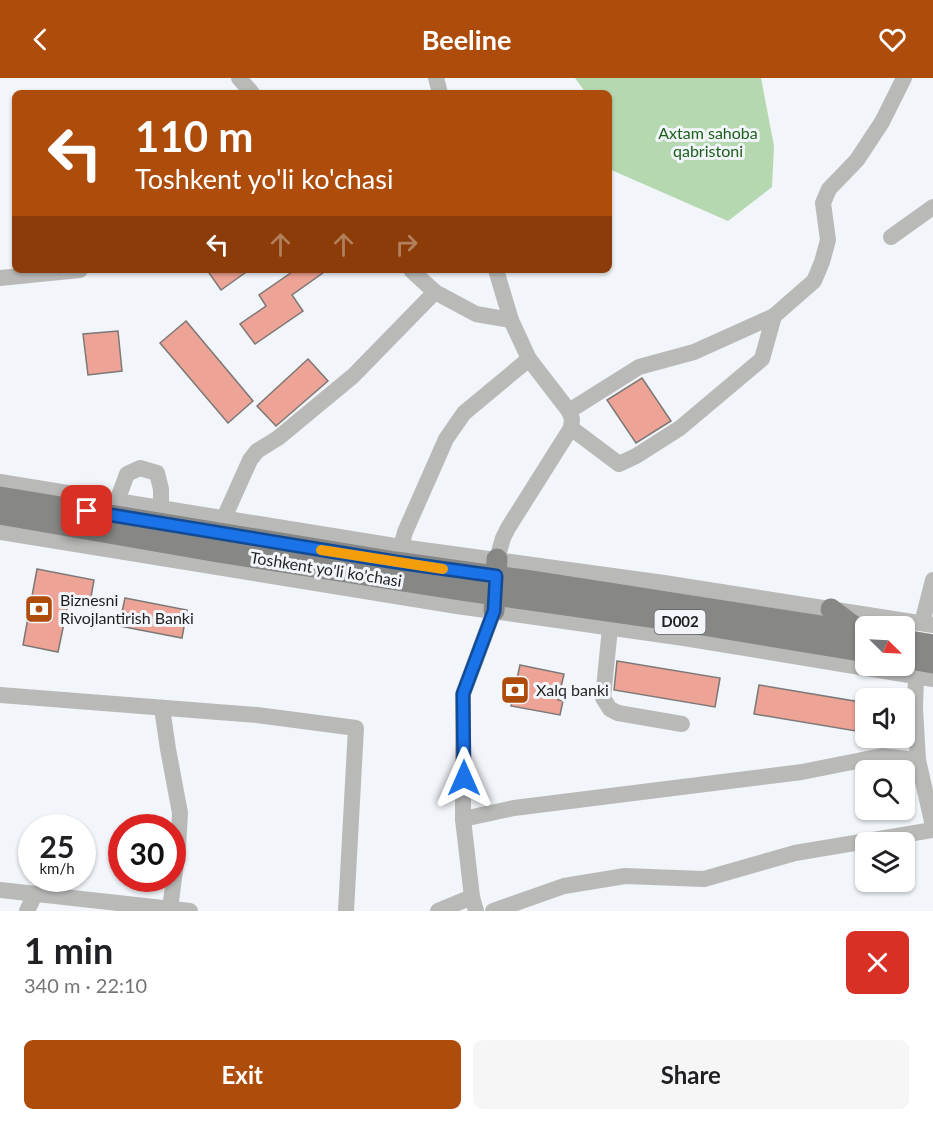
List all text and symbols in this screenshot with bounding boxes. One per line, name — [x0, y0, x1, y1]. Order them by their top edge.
icon: back — [24, 23, 57, 56]
text: Beeline — [422, 23, 511, 56]
icon: heart — [876, 23, 909, 56]
text: 110 m — [135, 111, 253, 161]
icon: left — [36, 114, 114, 192]
park label: Axtam sahoba qabristoni — [658, 123, 758, 160]
text: Toshkent yo'li ko'chasi — [135, 162, 393, 195]
icon: left — [201, 228, 234, 261]
icon: ahead — [264, 228, 297, 261]
icon: ahead — [327, 228, 360, 261]
icon: right — [390, 228, 423, 261]
pin — [61, 485, 112, 536]
icon: arrive — [70, 494, 103, 527]
street label: Toshkent yo'li ko'chasi — [249, 547, 403, 590]
place label: Biznesni Rivojlantirish Banki — [60, 590, 194, 627]
bank icon: Biznesni Rivojlantirish Banki — [23, 593, 55, 625]
road number: D002 — [654, 610, 706, 634]
north arrow — [855, 616, 915, 676]
map controls — [855, 616, 915, 892]
bank icon: Xalq banki — [499, 674, 531, 706]
place label: Xalq banki — [536, 680, 609, 699]
button: sound — [855, 688, 915, 748]
position arrow — [432, 746, 496, 810]
button: search — [855, 760, 915, 820]
speed limit sign: 30 — [108, 814, 186, 892]
text: 25 — [40, 828, 74, 864]
button: layers — [855, 832, 915, 892]
text: km/h — [39, 859, 75, 877]
text: 1 min — [24, 928, 113, 972]
button: close — [846, 931, 909, 994]
text: 340 m · 22:10 — [24, 973, 147, 997]
button: Exit — [24, 1040, 461, 1109]
button: Share — [473, 1040, 909, 1109]

